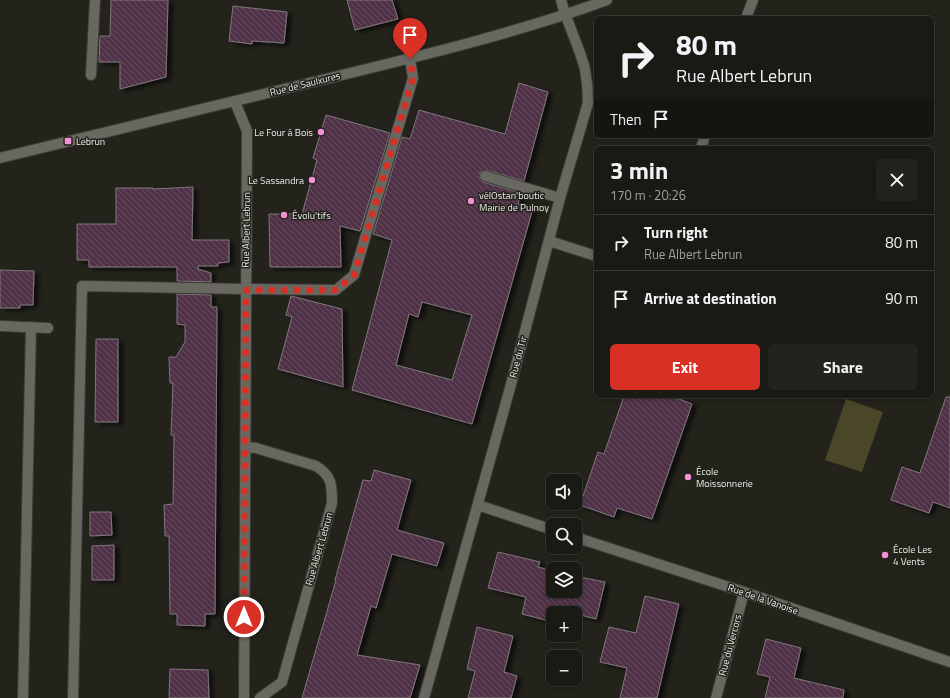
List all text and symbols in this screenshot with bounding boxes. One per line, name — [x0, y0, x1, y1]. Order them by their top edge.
pin — [393, 18, 427, 59]
text: 80 m — [676, 23, 737, 66]
icon: arrive — [399, 24, 421, 46]
icon: right — [610, 32, 662, 84]
text: Rue Albert Lebrun — [676, 62, 812, 89]
street label: Rue de Saulxures — [268, 68, 342, 100]
text: Then — [610, 108, 642, 131]
icon: arrive — [650, 108, 672, 130]
place label: Le Four à Bois — [254, 125, 313, 140]
marker: Le Four à Bois — [316, 127, 326, 137]
place label: Lebrun — [76, 134, 105, 149]
marker: Lebrun — [63, 136, 73, 146]
text: 3 min — [610, 152, 668, 188]
button: close — [876, 159, 918, 201]
place label: Le Sassandra — [248, 173, 304, 188]
marker: Le Sassandra — [307, 175, 317, 185]
text: 170 m · 20:26 — [610, 185, 686, 205]
place label: vélOstan'boutic Mairie de Pulnoy — [479, 188, 549, 215]
street label: Rue Albert Lebrun — [238, 192, 254, 268]
marker: vélOstan'boutic Mairie de Pulnoy — [466, 196, 476, 206]
place label: Évolu'tifs — [292, 208, 331, 223]
marker: Évolu'tifs — [279, 210, 289, 220]
text: Turn right — [644, 221, 708, 244]
text: 80 m — [885, 231, 918, 254]
icon: right — [610, 232, 632, 254]
text: Rue Albert Lebrun — [644, 244, 742, 264]
text: Arrive at destination — [644, 287, 777, 310]
text: 90 m — [885, 287, 918, 310]
icon: arrive — [610, 288, 632, 310]
street label: Rue du Tir — [505, 334, 531, 379]
button: Exit — [610, 344, 760, 390]
button: Share — [768, 344, 918, 390]
place label: École Moissonnerie — [696, 464, 753, 491]
marker: École Moissonnerie — [683, 472, 693, 482]
map controls — [546, 474, 582, 686]
button: sound — [546, 474, 582, 510]
street label: Rue Albert Lebrun — [301, 511, 337, 587]
button: search — [546, 518, 582, 554]
place label: École Les 4 Vents — [893, 542, 932, 569]
marker: École Les 4 Vents — [880, 550, 890, 560]
button: layers — [546, 562, 582, 598]
street label: Rue de la Vanoise — [726, 580, 800, 618]
position arrow — [223, 596, 265, 638]
button: + — [546, 606, 582, 642]
street label: Rue du Vercors — [715, 612, 745, 677]
button: − — [546, 650, 582, 686]

